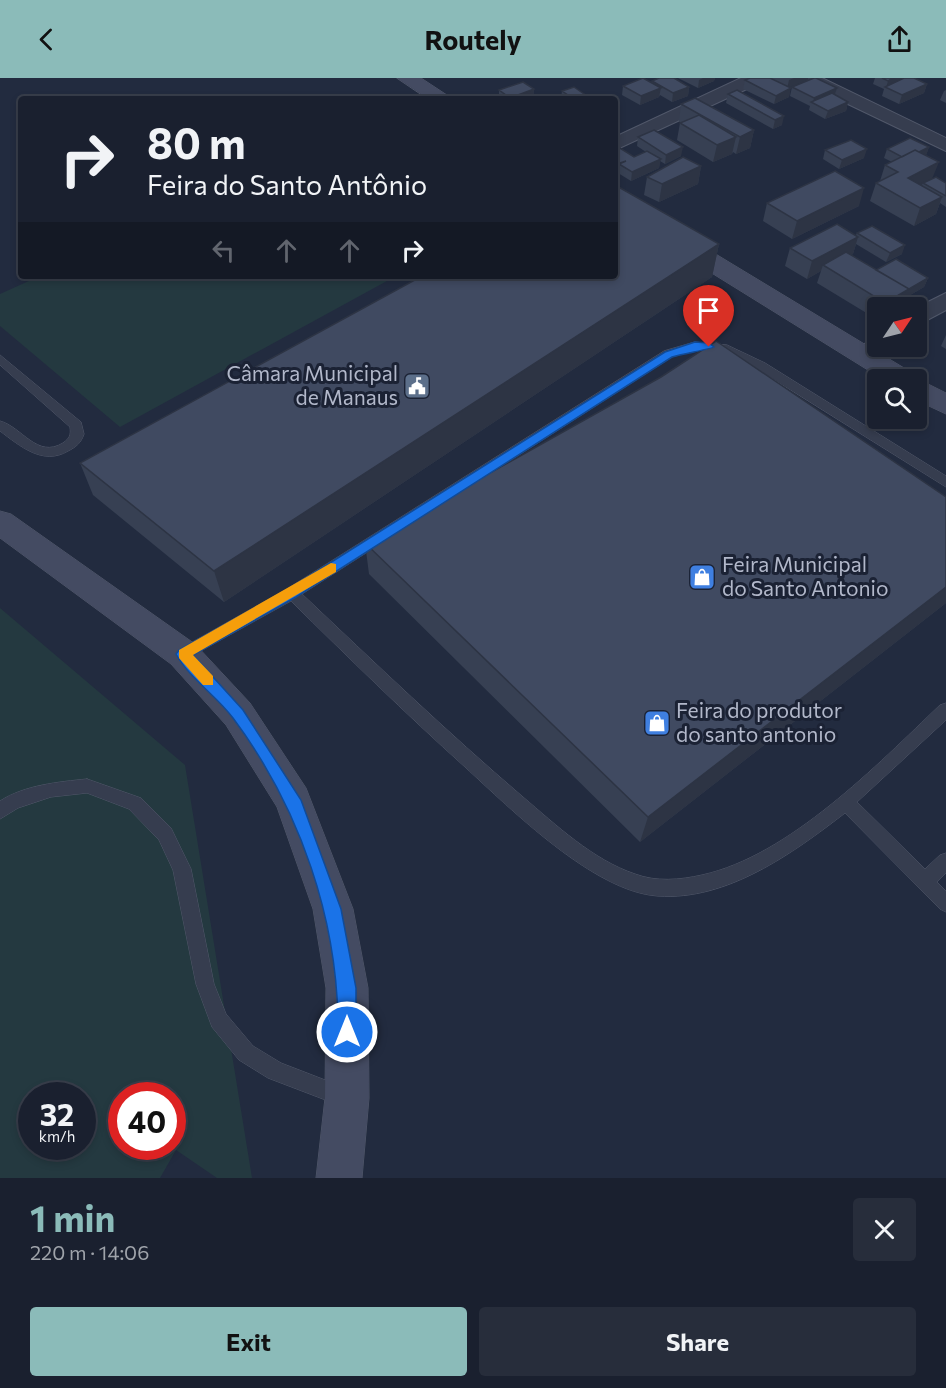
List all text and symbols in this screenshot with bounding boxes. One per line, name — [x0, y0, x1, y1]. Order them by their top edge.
icon: back — [30, 23, 63, 56]
text: Routely — [425, 23, 521, 56]
icon: share — [883, 23, 916, 56]
text: 80 m — [147, 116, 246, 168]
icon: right — [48, 120, 126, 198]
text: Feira do Santo Antônio — [147, 168, 427, 201]
icon: left — [207, 234, 240, 267]
icon: ahead — [270, 234, 303, 267]
icon: ahead — [333, 234, 366, 267]
icon: right — [396, 234, 429, 267]
pin — [683, 285, 734, 347]
icon: arrive — [692, 294, 725, 327]
north arrow — [867, 297, 927, 357]
map controls — [867, 297, 927, 429]
place label: Câmara Municipal de Manaus — [227, 360, 398, 409]
button: search — [867, 369, 927, 429]
public building icon: Câmara Municipal de Manaus — [402, 371, 432, 401]
place label: Feira Municipal do Santo Antonio — [722, 551, 889, 600]
shop icon: Feira Municipal do Santo Antonio — [687, 562, 717, 592]
place label: Feira do produtor do santo antonio — [676, 697, 842, 746]
shop icon: Feira do produtor do santo antonio — [642, 708, 672, 738]
position arrow — [315, 1000, 379, 1064]
speed limit sign: 40 — [108, 1082, 186, 1160]
text: 32 — [40, 1095, 74, 1132]
text: km/h — [39, 1127, 75, 1145]
text: 1 min — [30, 1195, 115, 1239]
button: close — [853, 1198, 916, 1261]
text: 220 m · 14:06 — [30, 1240, 149, 1264]
button: Exit — [30, 1307, 467, 1376]
button: Share — [479, 1307, 916, 1376]

